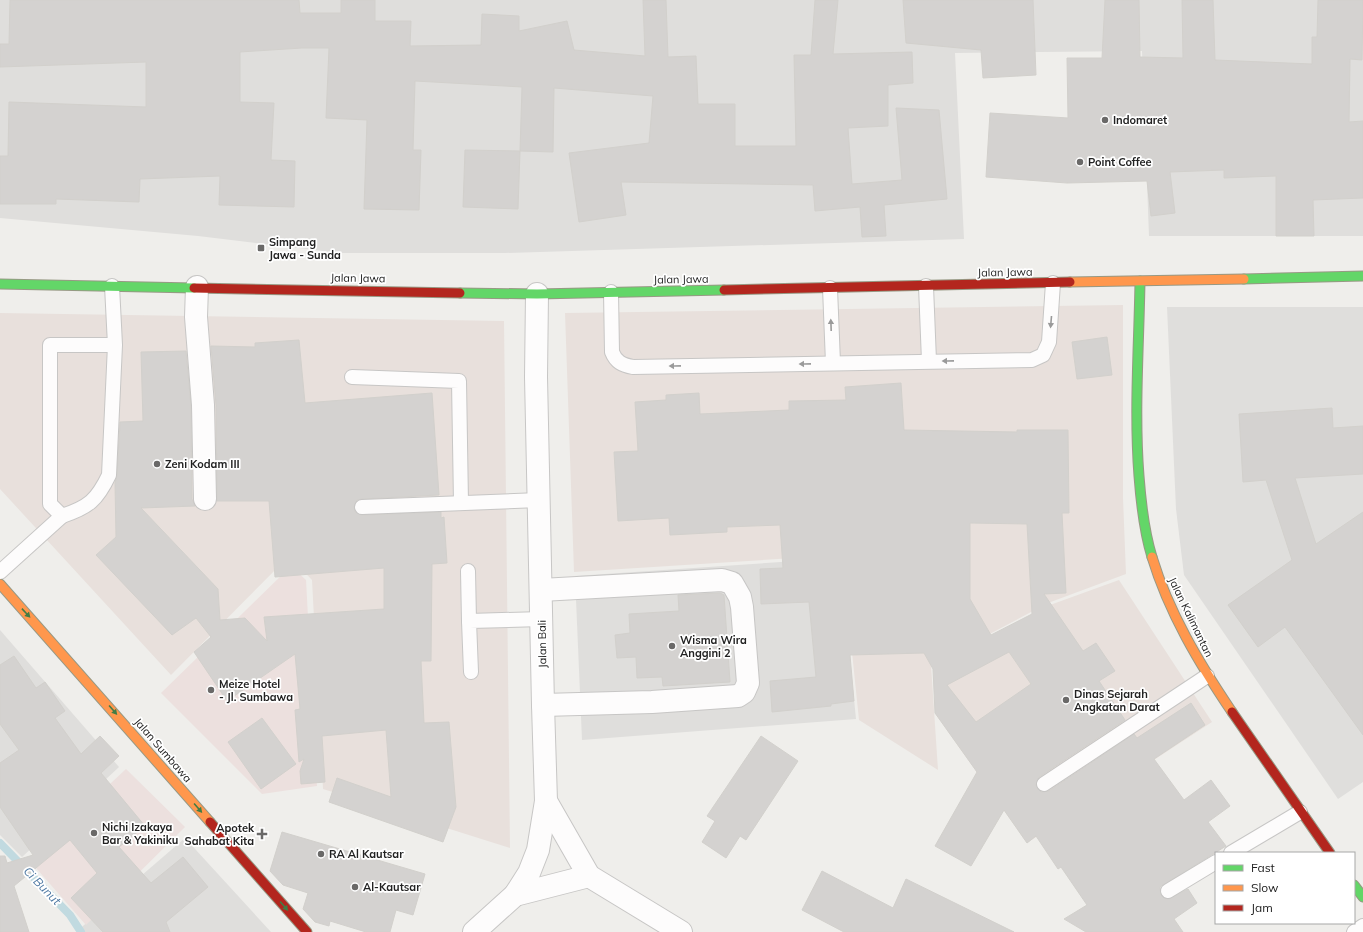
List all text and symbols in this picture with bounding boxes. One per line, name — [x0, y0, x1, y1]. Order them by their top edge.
place label: Indomaret — [1113, 113, 1167, 127]
marker: Indomaret — [1100, 115, 1110, 125]
place label: Point Coffee — [1088, 155, 1152, 169]
marker: Point Coffee — [1075, 157, 1085, 167]
place label: Simpang Jawa - Sunda — [269, 235, 341, 262]
marker: Simpang Jawa - Sunda — [256, 243, 266, 253]
street label: Jalan Jawa — [977, 265, 1033, 279]
street label: Jalan Jawa — [330, 271, 386, 285]
street label: Jalan Jawa — [653, 272, 709, 286]
one-way arrow — [1047, 316, 1054, 328]
one-way arrow — [828, 319, 835, 331]
one-way arrow — [942, 358, 955, 364]
one-way arrow — [798, 361, 811, 367]
one-way arrow — [668, 363, 681, 369]
place label: Zeni Kodam III — [165, 457, 240, 471]
marker: Zeni Kodam III — [152, 459, 162, 469]
street label: Jalan Kalimantan — [1166, 575, 1216, 659]
one-way arrow — [22, 608, 31, 618]
street label: Jalan Bali — [535, 620, 549, 668]
place label: Wisma Wira Anggini 2 — [680, 633, 747, 660]
marker: Wisma Wira Anggini 2 — [667, 641, 677, 651]
place label: Meize Hotel - Jl. Sumbawa — [219, 677, 293, 704]
marker: Meize Hotel - Jl. Sumbawa — [206, 685, 216, 695]
place label: Dinas Sejarah Angkatan Darat — [1074, 687, 1160, 714]
marker: Dinas Sejarah Angkatan Darat — [1061, 695, 1071, 705]
one-way arrow — [108, 705, 117, 716]
street label: Jalan Sumbawa — [131, 715, 195, 785]
one-way arrow — [194, 803, 203, 813]
place label: Nichi Izakaya Bar & Yakiniku — [102, 820, 178, 847]
place label: Apotek Sahabat Kita — [185, 821, 255, 848]
marker: Nichi Izakaya Bar & Yakiniku — [89, 828, 99, 838]
marker: Apotek Sahabat Kita — [257, 829, 267, 839]
place label: RA Al Kautsar — [329, 847, 404, 861]
marker: RA Al Kautsar — [316, 849, 326, 859]
legend — [1215, 852, 1355, 924]
text: Fast — [1251, 860, 1275, 875]
water label: Ci Bunut — [20, 863, 65, 908]
place label: Al-Kautsar — [363, 880, 421, 894]
text: Slow — [1251, 880, 1279, 895]
marker: Al-Kautsar — [350, 882, 360, 892]
text: Jam — [1251, 900, 1273, 915]
one-way arrow — [279, 901, 288, 911]

